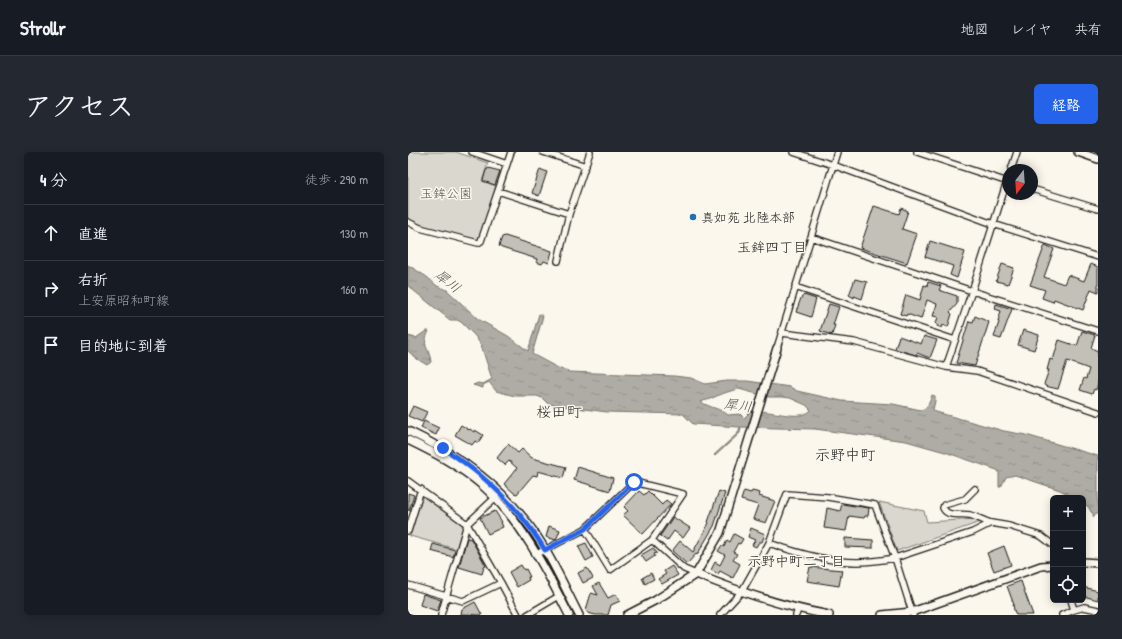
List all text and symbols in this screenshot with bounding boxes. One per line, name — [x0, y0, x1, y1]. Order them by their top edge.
text: Strollr — [20, 15, 66, 41]
text: 地図 — [961, 19, 989, 38]
text: レイヤ — [1011, 19, 1052, 38]
text: 共有 — [1074, 19, 1102, 38]
button: 経路 — [1034, 84, 1098, 124]
text: アクセス — [24, 87, 134, 125]
north arrow — [1002, 164, 1038, 200]
text: 4 分 — [40, 168, 67, 191]
text: 徒歩 · 290 m — [305, 170, 368, 188]
park label: 玉鉾公園 — [420, 184, 472, 202]
place label: 真如苑 北陸本部 — [701, 208, 795, 226]
marker: 真如苑 北陸本部 — [688, 212, 698, 222]
icon: ahead — [40, 222, 62, 244]
text: 直進 — [78, 223, 108, 244]
text: 130 m — [340, 224, 368, 242]
district label: 玉鉾四丁目 — [737, 237, 807, 256]
water label: 犀川 — [431, 265, 465, 297]
text: 右折 — [78, 269, 108, 290]
icon: right — [40, 278, 62, 300]
text: 160 m — [340, 280, 368, 298]
text: 上安原昭和町線 — [78, 291, 169, 309]
icon: arrive — [40, 334, 62, 356]
text: 目的地に到着 — [78, 335, 168, 356]
water label: 犀川 — [723, 393, 753, 416]
district label: 桜田町 — [536, 401, 582, 422]
route end — [434, 439, 452, 457]
district label: 示野中町 — [815, 444, 876, 465]
route start — [625, 473, 643, 491]
map controls — [1050, 495, 1086, 603]
button: + — [1050, 495, 1086, 531]
button: − — [1050, 531, 1086, 567]
district label: 示野中町二丁目 — [747, 551, 845, 570]
button: locate — [1050, 567, 1086, 603]

